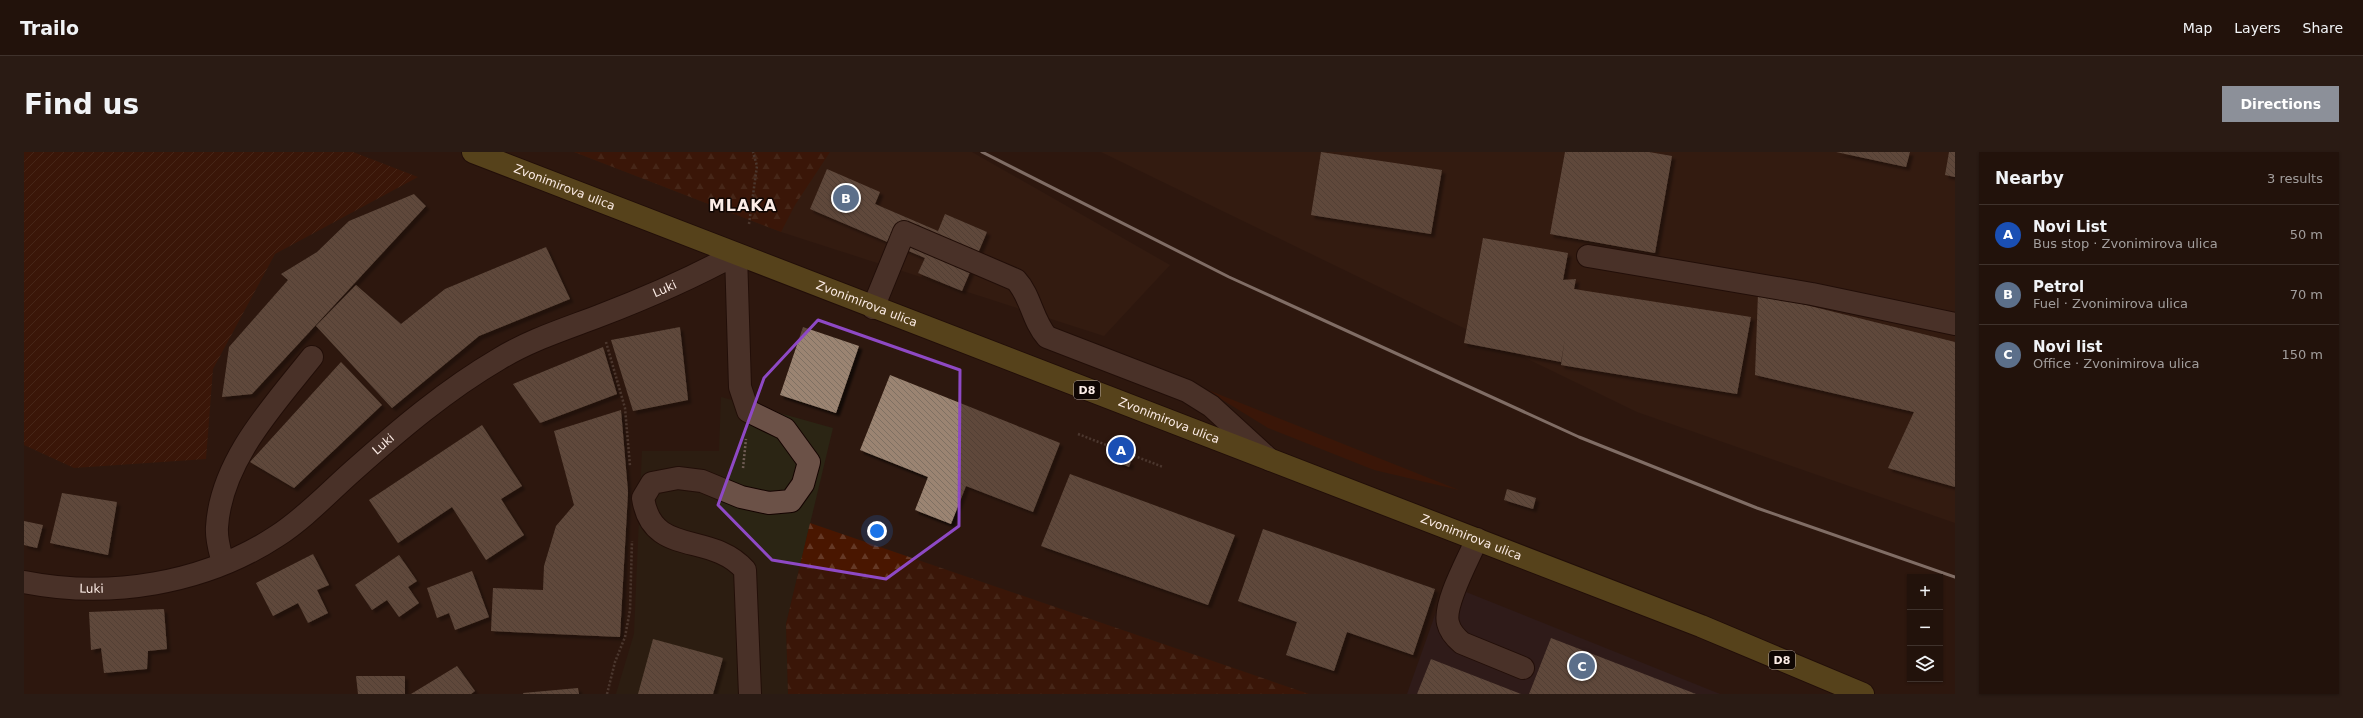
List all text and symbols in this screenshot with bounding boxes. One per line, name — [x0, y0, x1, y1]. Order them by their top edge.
text: Trailo — [20, 17, 79, 39]
text: Map — [2183, 20, 2212, 36]
text: Layers — [2234, 20, 2281, 36]
text: Share — [2303, 20, 2343, 36]
button: Directions — [2222, 86, 2339, 122]
text: Find us — [24, 88, 139, 121]
street label: Zvonimirova ulica — [512, 161, 617, 213]
text: Nearby — [1995, 168, 2064, 188]
text: 3 results — [2267, 171, 2323, 186]
pin: B — [833, 183, 859, 213]
district label: MLAKA — [709, 196, 777, 215]
text: Novi List — [2033, 218, 2107, 236]
text: A — [2003, 227, 2013, 242]
text: 50 m — [2290, 227, 2323, 242]
text: Bus stop · Zvonimirova ulica — [2033, 236, 2218, 251]
street label: Luki — [651, 278, 679, 300]
street label: Zvonimirova ulica — [814, 278, 919, 330]
text: Petrol — [2033, 278, 2084, 296]
text: B — [2003, 287, 2013, 302]
text: 70 m — [2290, 287, 2323, 302]
text: Fuel · Zvonimirova ulica — [2033, 296, 2188, 311]
text: Novi list — [2033, 338, 2102, 356]
text: C — [2003, 347, 2013, 362]
text: 150 m — [2281, 347, 2323, 362]
text: Office · Zvonimirova ulica — [2033, 356, 2199, 371]
road number: D8 — [1074, 381, 1100, 399]
street label: Zvonimirova ulica — [1116, 395, 1222, 446]
street label: Luki — [369, 431, 397, 458]
pin: A — [1108, 435, 1134, 465]
street label: Zvonimirova ulica — [1419, 511, 1524, 563]
your location — [867, 521, 887, 541]
map controls — [1907, 574, 1943, 682]
button: + — [1907, 574, 1943, 610]
street label: Luki — [79, 582, 104, 596]
button: − — [1907, 610, 1943, 646]
button: layers — [1907, 646, 1943, 682]
pin: C — [1569, 651, 1595, 681]
road number: D8 — [1769, 651, 1795, 669]

